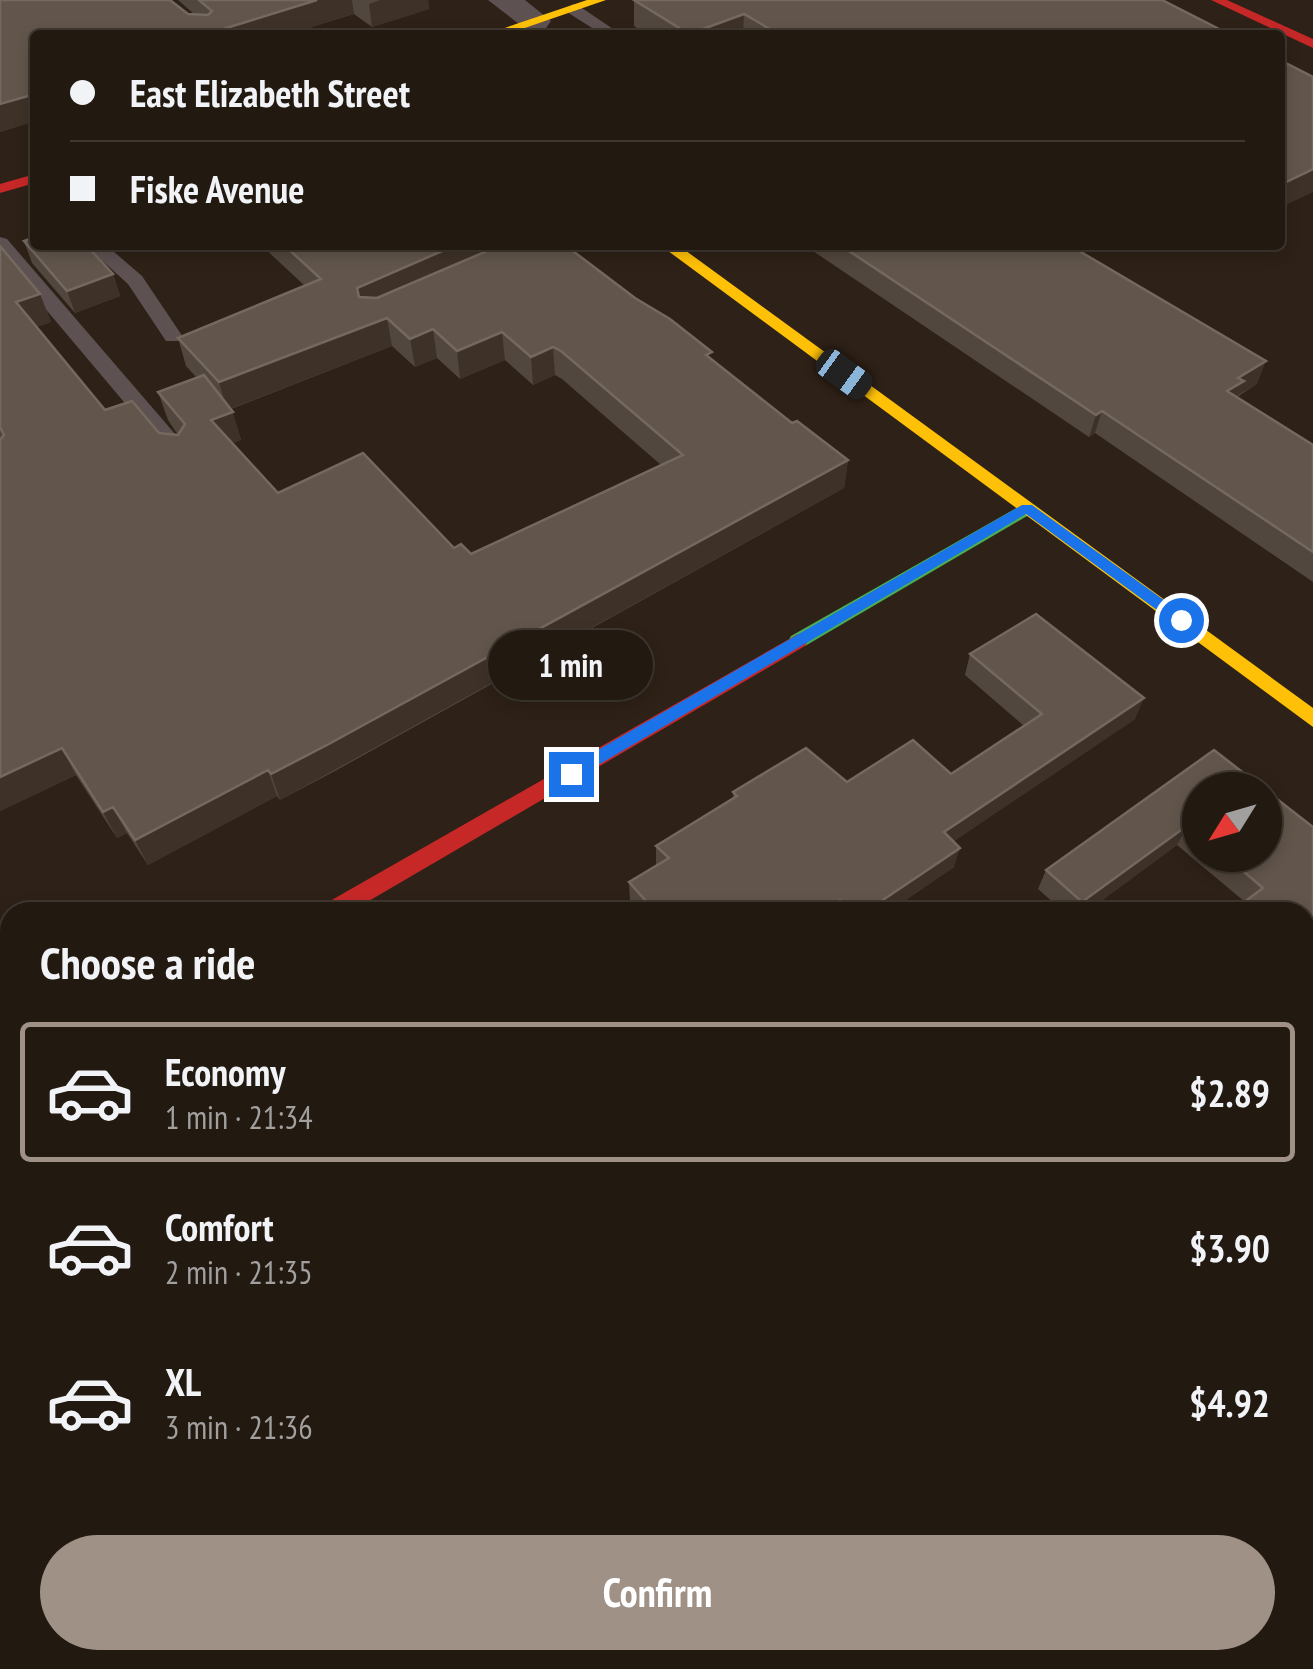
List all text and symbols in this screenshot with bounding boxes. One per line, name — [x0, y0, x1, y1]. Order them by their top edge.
text: East Elizabeth Street — [130, 68, 410, 117]
text: Fiske Avenue — [130, 164, 305, 213]
car — [811, 344, 877, 404]
route start — [1159, 598, 1204, 643]
callout: 1 min — [488, 629, 654, 699]
text: 1 min — [538, 644, 603, 686]
route end — [549, 752, 594, 797]
north arrow — [1182, 772, 1282, 872]
map controls — [1182, 772, 1282, 872]
text: Choose a ride — [40, 933, 255, 991]
icon: car — [45, 1047, 135, 1137]
text: Economy — [165, 1047, 285, 1096]
text: $2.89 — [1189, 1068, 1270, 1117]
text: 1 min · 21:34 — [165, 1096, 313, 1138]
icon: car — [45, 1202, 135, 1292]
text: Comfort — [165, 1202, 274, 1251]
text: $3.90 — [1189, 1223, 1270, 1272]
text: 2 min · 21:35 — [165, 1251, 313, 1293]
icon: car — [45, 1357, 135, 1447]
text: XL — [165, 1357, 201, 1406]
text: $4.92 — [1189, 1378, 1270, 1427]
text: 3 min · 21:36 — [165, 1406, 313, 1448]
button: Confirm — [40, 1535, 1275, 1650]

